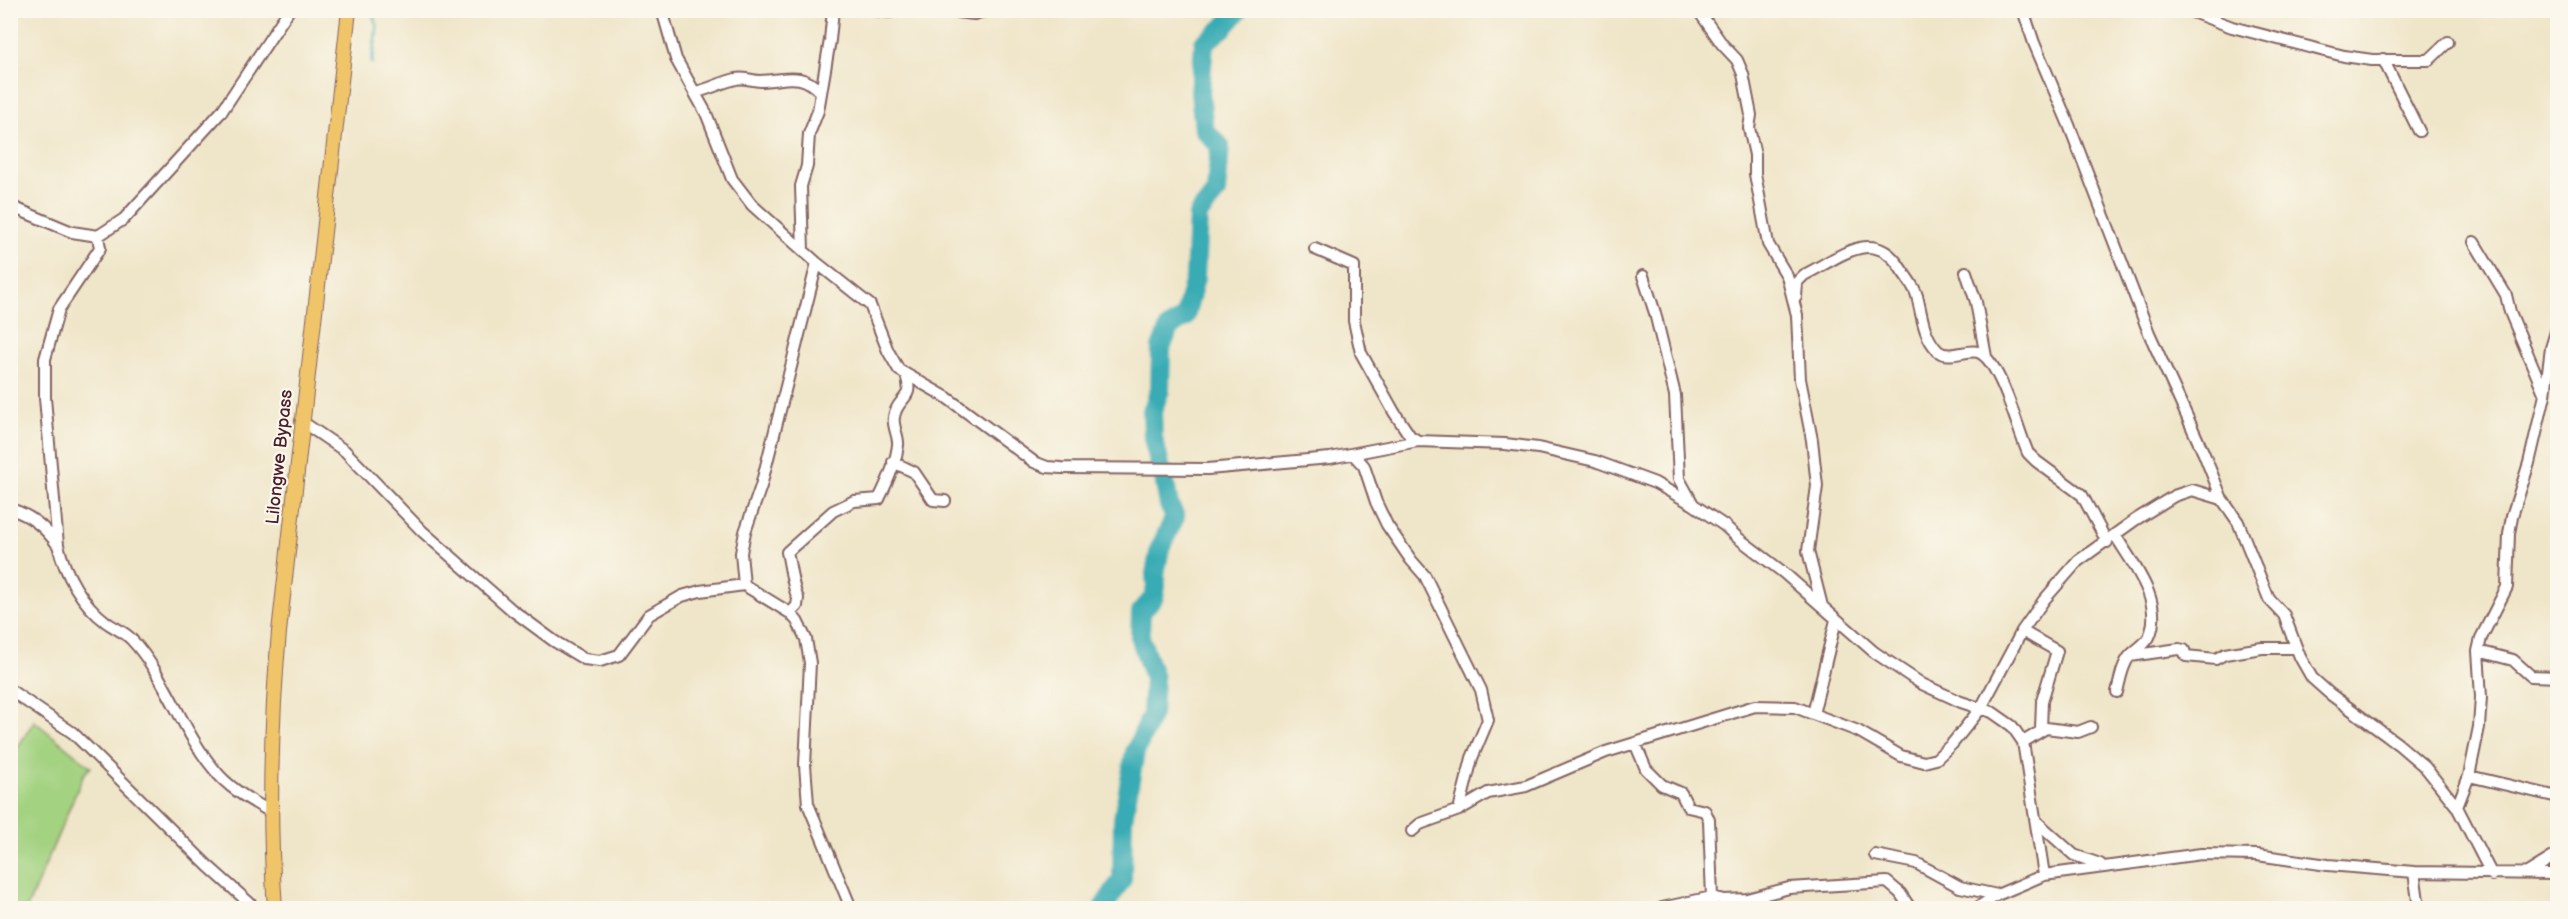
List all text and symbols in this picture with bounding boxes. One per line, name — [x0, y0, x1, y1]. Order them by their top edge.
street label: Lilongwe Bypass — [262, 388, 297, 526]

